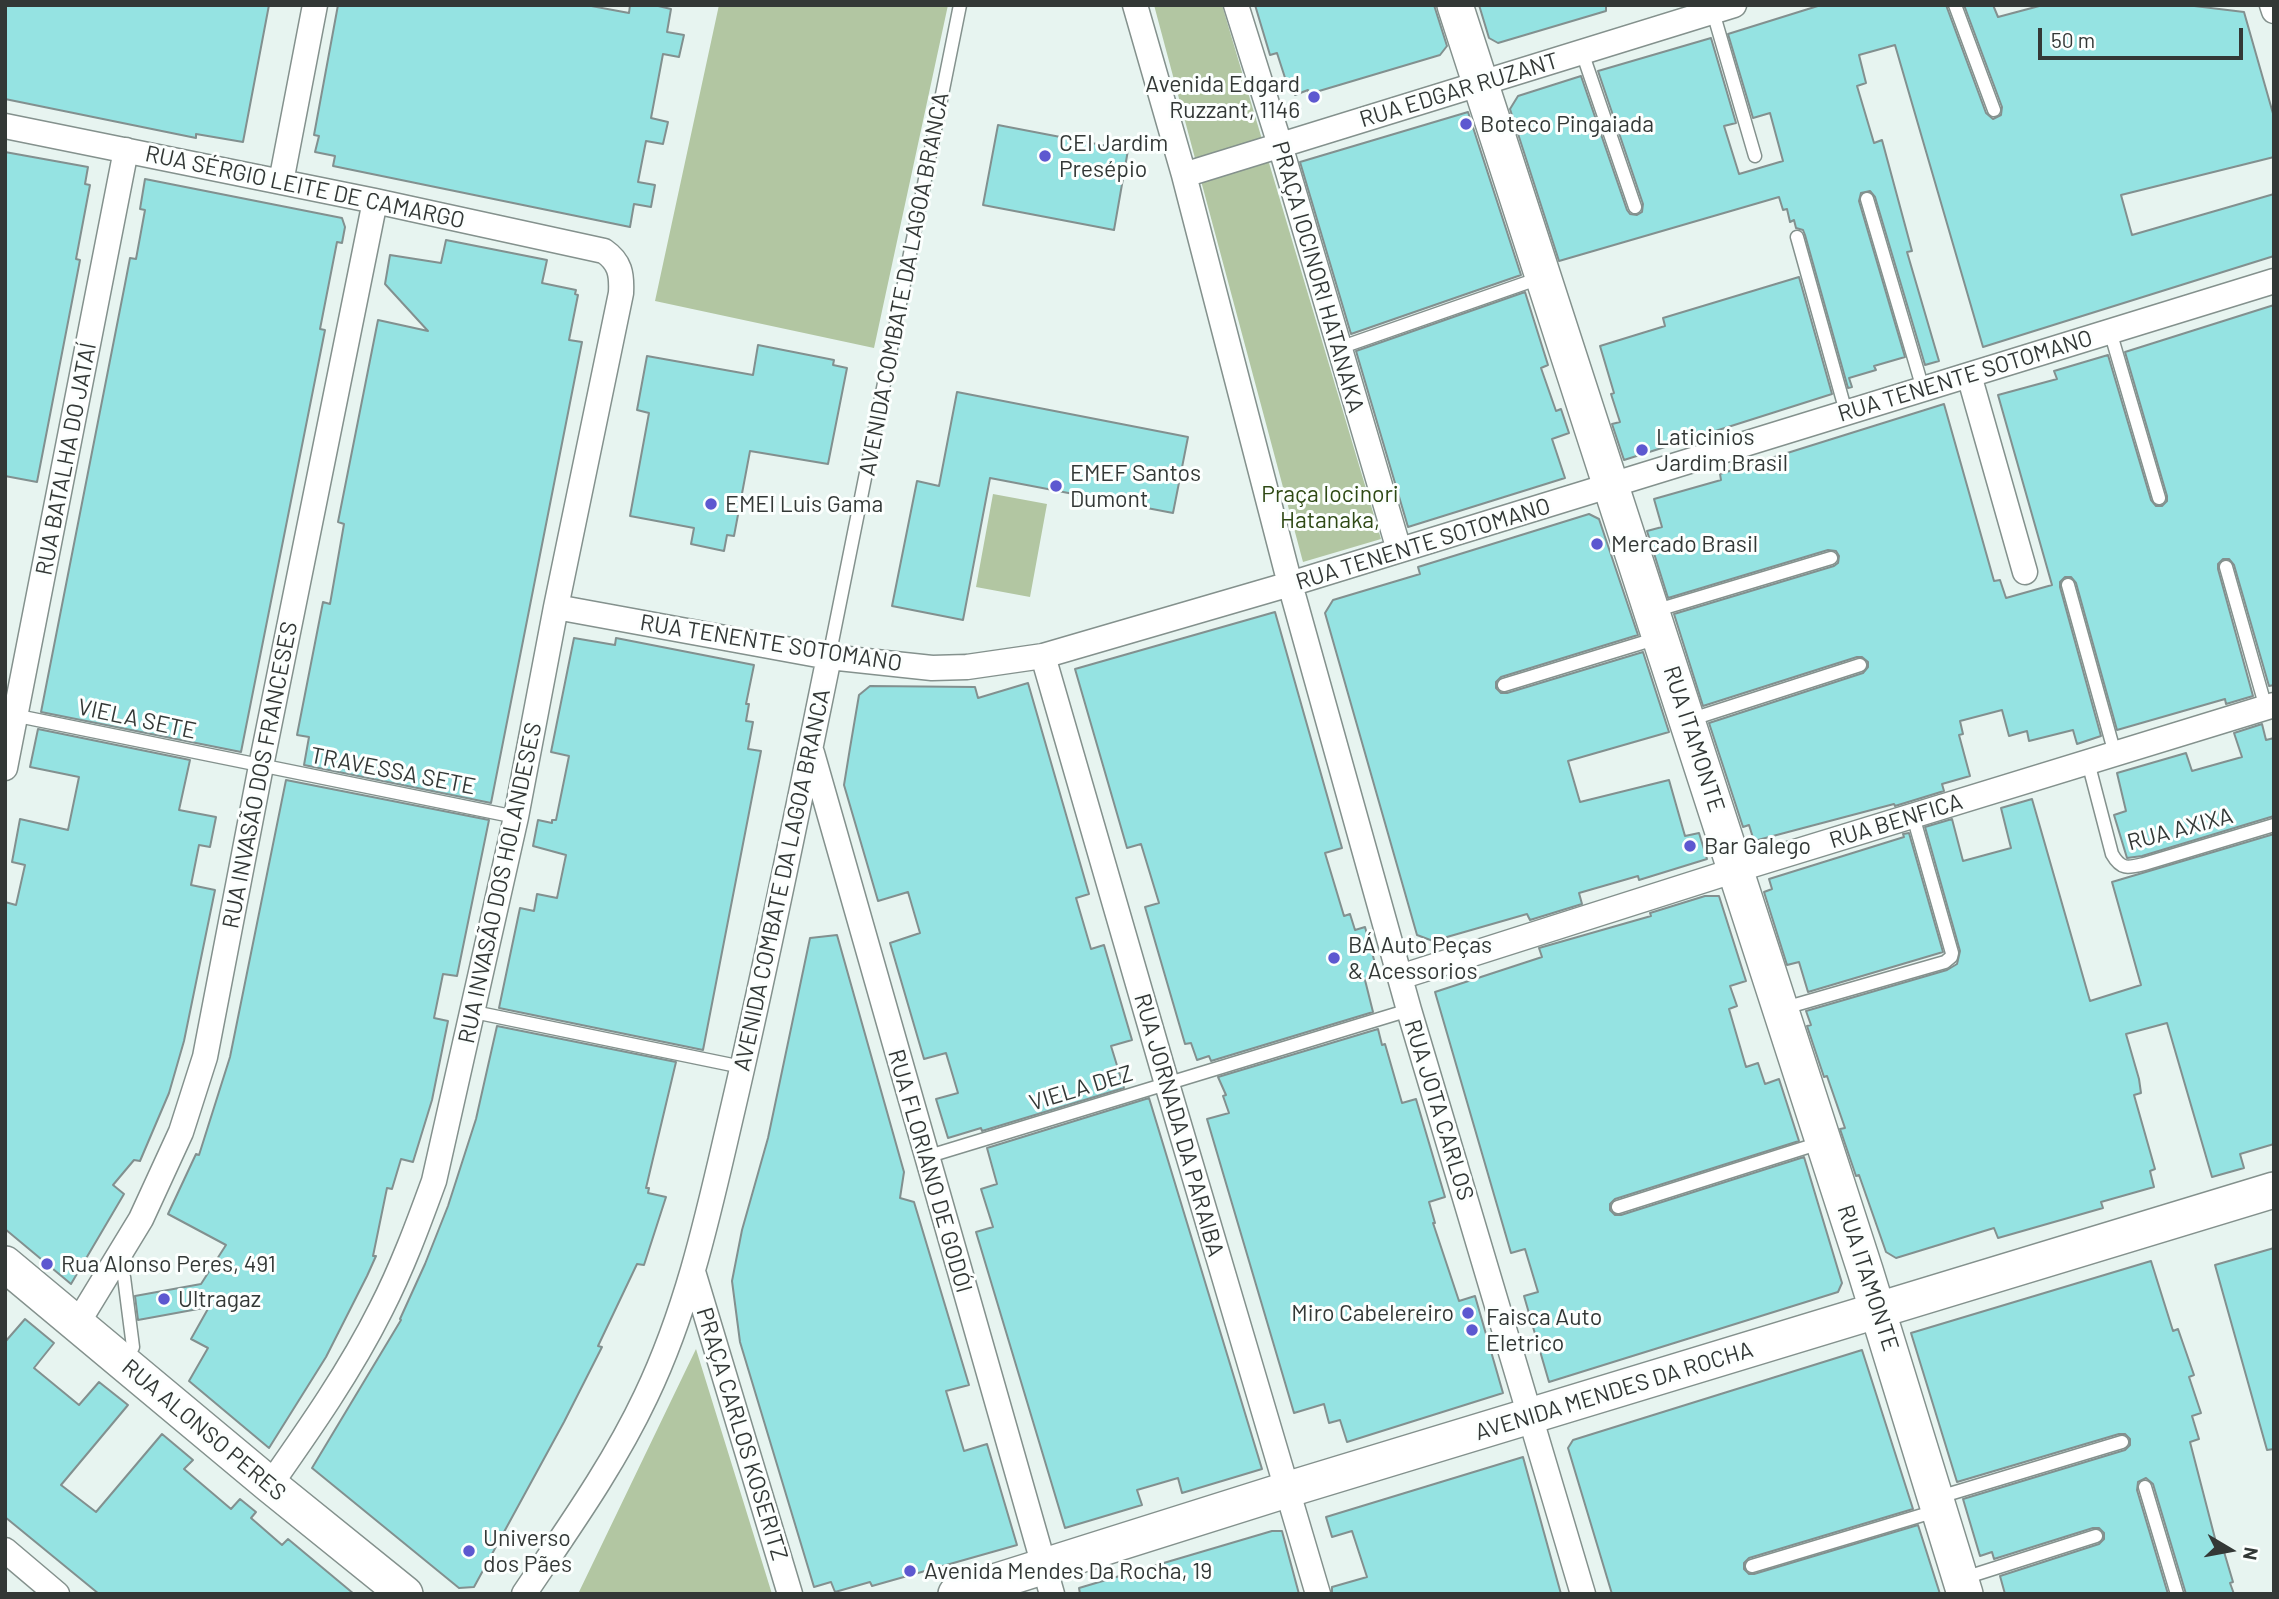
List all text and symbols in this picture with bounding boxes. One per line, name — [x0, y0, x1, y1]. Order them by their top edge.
scale bar — [2041, 14, 2246, 58]
text: 50 m — [2051, 27, 2095, 52]
street label: RUA EDGAR RUZANT — [1356, 47, 1562, 133]
place label: Avenida Edgard Ruzzant, 1146 — [1145, 70, 1300, 124]
marker: Avenida Edgard Ruzzant, 1146 — [1306, 89, 1322, 105]
street label: AVENIDA COMBATE DA LAGOA BRANCA — [853, 90, 955, 478]
place label: Boteco Pingaiada — [1480, 110, 1654, 138]
marker: Boteco Pingaiada — [1458, 116, 1474, 132]
place label: CEI Jardim Presépio — [1059, 129, 1168, 183]
street label: PRAÇA IOCINORI HATANAKA — [1266, 138, 1370, 416]
street label: RUA SÉRGIO LEITE DE CAMARGO — [143, 140, 467, 234]
marker: CEI Jardim Presépio — [1037, 148, 1053, 164]
street label: RUA TENENTE SOTOMANO — [1834, 324, 2096, 428]
street label: RUA BATALHA DO JATAÍ — [30, 340, 102, 578]
place label: Laticinios Jardim Brasil — [1656, 423, 1788, 477]
marker: Laticinios Jardim Brasil — [1634, 442, 1650, 458]
place label: EMEF Santos Dumont — [1070, 459, 1201, 513]
marker: EMEF Santos Dumont — [1048, 478, 1064, 494]
park label: Praça Iocinori Hatanaka, — [1261, 480, 1399, 534]
place label: EMEI Luis Gama — [725, 490, 883, 518]
street label: RUA TENENTE SOTOMANO — [1292, 492, 1554, 596]
marker: EMEI Luis Gama — [703, 496, 719, 512]
place label: Mercado Brasil — [1611, 530, 1758, 558]
marker: Mercado Brasil — [1589, 536, 1605, 552]
street label: RUA TENENTE SOTOMANO — [638, 609, 904, 677]
street label: RUA INVASÃO DOS FRANCESES — [217, 619, 303, 931]
street label: RUA ITAMONTE — [1657, 662, 1731, 816]
street label: AVENIDA COMBATE DA LAGOA BRANCA — [728, 686, 836, 1074]
street label: VIELA SETE — [75, 693, 199, 745]
street label: RUA INVASÃO DOS HOLANDESES — [452, 720, 548, 1046]
street label: TRAVESSA SETE — [308, 741, 478, 801]
street label: RUA BENFICA — [1826, 788, 1966, 854]
street label: RUA AXIXA — [2124, 802, 2236, 856]
place label: Bar Galego — [1704, 832, 1811, 860]
marker: Bar Galego — [1682, 838, 1698, 854]
place label: BÁ Auto Peças & Acessorios — [1348, 931, 1492, 985]
marker: BÁ Auto Peças & Acessorios — [1326, 950, 1342, 966]
street label: RUA JORNADA DA PARAIBA — [1128, 990, 1230, 1260]
street label: RUA JOTA CARLOS — [1398, 1016, 1480, 1204]
street label: RUA FLORIANO DE GODÓI — [882, 1046, 978, 1296]
street label: VIELA DEZ — [1026, 1059, 1136, 1117]
street label: RUA ITAMONTE — [1831, 1201, 1905, 1355]
place label: Rua Alonso Peres, 491 — [61, 1250, 276, 1278]
marker: Rua Alonso Peres, 491 — [39, 1256, 55, 1272]
place label: Ultragaz — [178, 1285, 261, 1313]
marker: Ultragaz — [156, 1291, 172, 1307]
place label: Miro Cabelereiro — [1291, 1299, 1454, 1327]
place label: Faisca Auto Eletrico — [1486, 1303, 1602, 1357]
street label: PRAÇA CARLOS KOSERITZ — [690, 1304, 794, 1564]
marker: Miro Cabelereiro — [1460, 1305, 1476, 1321]
marker: Faisca Auto Eletrico — [1464, 1322, 1480, 1338]
street label: AVENIDA MENDES DA ROCHA — [1472, 1336, 1756, 1446]
street label: RUA ALONSO PERES — [116, 1353, 292, 1507]
north arrow — [2195, 1515, 2265, 1585]
place label: Universo dos Pães — [483, 1524, 572, 1578]
marker: Universo dos Pães — [461, 1543, 477, 1559]
text: N — [2239, 1546, 2264, 1562]
place label: Avenida Mendes Da Rocha, 19 — [924, 1557, 1212, 1585]
marker: Avenida Mendes Da Rocha, 19 — [902, 1563, 918, 1579]

